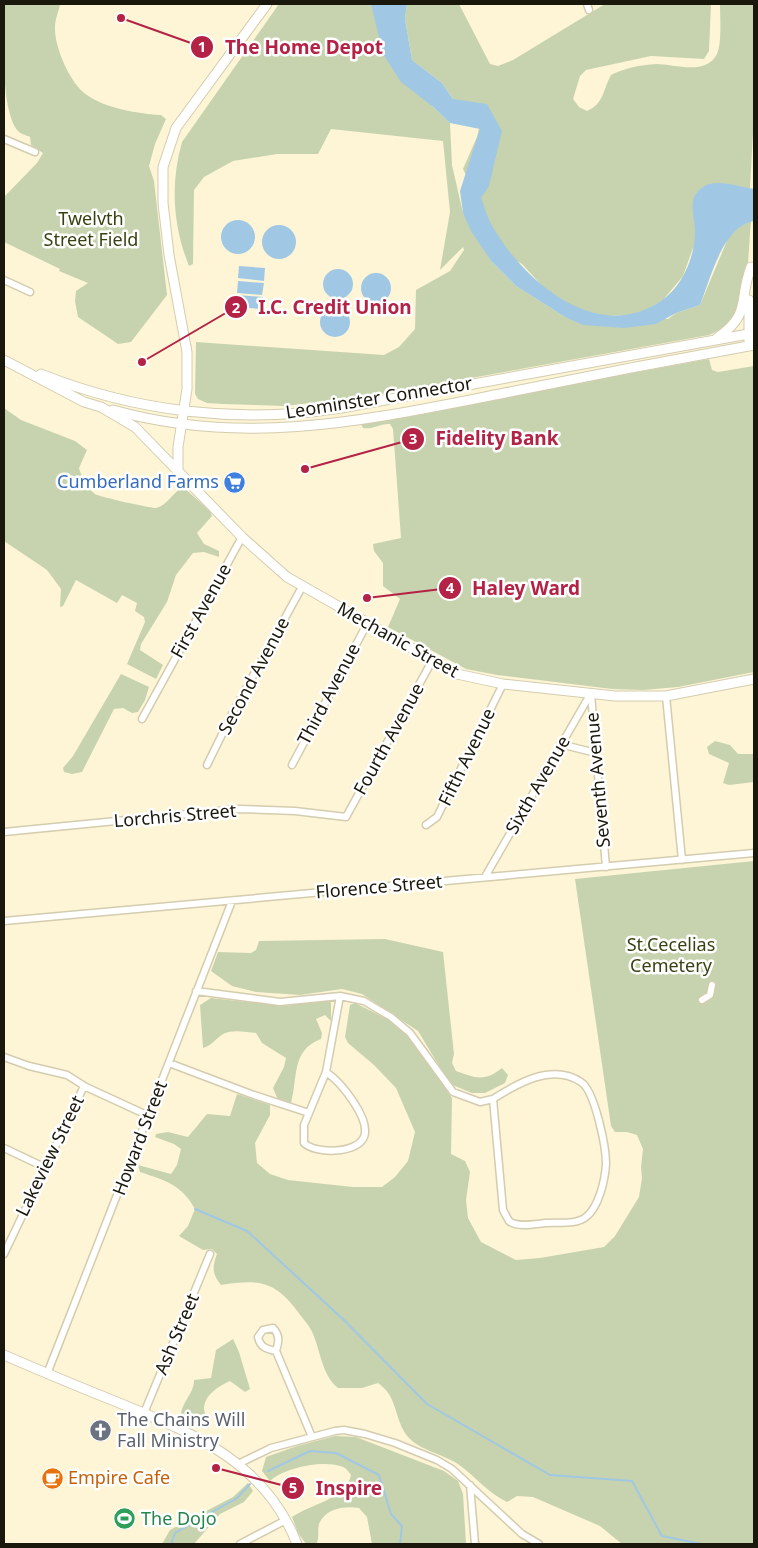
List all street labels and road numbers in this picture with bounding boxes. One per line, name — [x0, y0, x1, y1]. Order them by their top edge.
street label: Leominster Connector — [284, 370, 474, 424]
street label: First Avenue — [164, 559, 236, 662]
street label: Mechanic Street — [333, 596, 464, 683]
street label: Second Avenue — [212, 613, 294, 738]
street label: Third Avenue — [291, 639, 365, 749]
street label: Fourth Avenue — [347, 678, 429, 799]
street label: Fifth Avenue — [432, 704, 500, 809]
street label: Seventh Avenue — [579, 712, 615, 849]
street label: Sixth Avenue — [499, 731, 575, 838]
street label: Lorchris Street — [113, 798, 238, 832]
street label: Florence Street — [315, 868, 444, 903]
street label: Howard Street — [106, 1076, 172, 1199]
street label: Lakeview Street — [9, 1091, 89, 1220]
street label: Ash Street — [148, 1289, 204, 1378]

